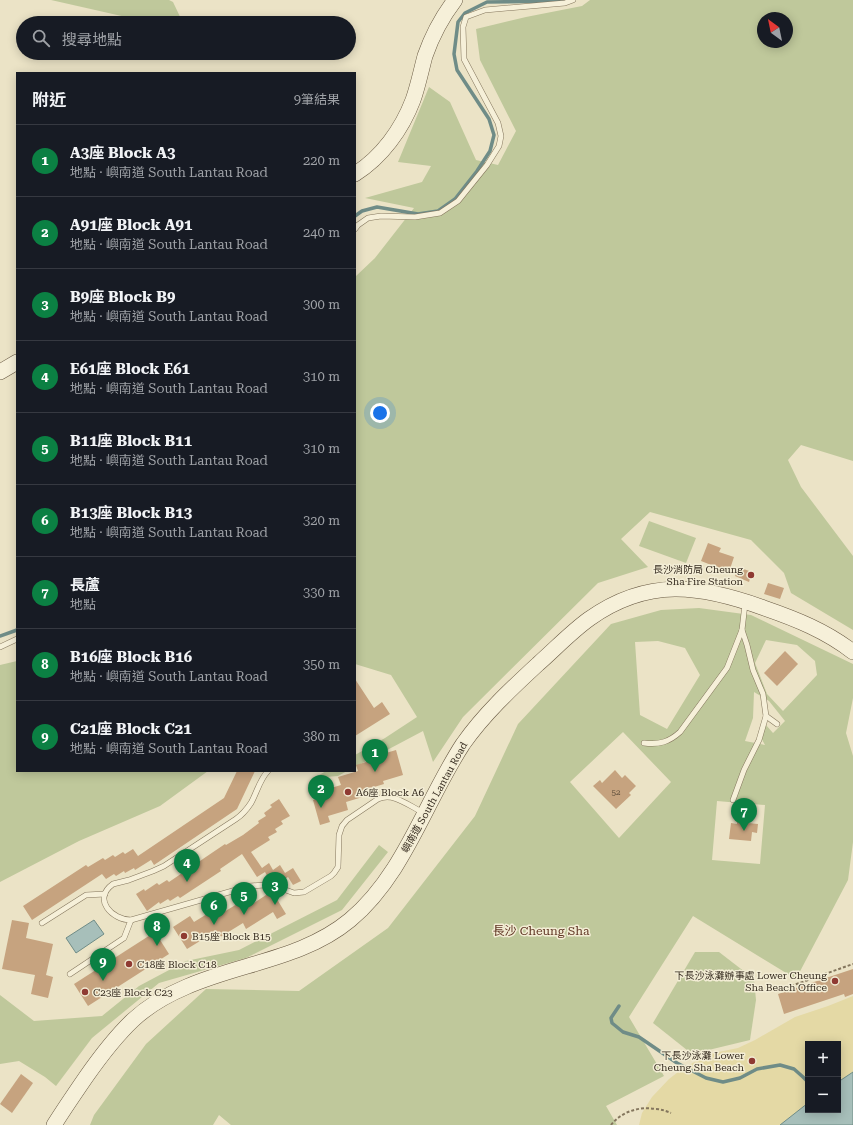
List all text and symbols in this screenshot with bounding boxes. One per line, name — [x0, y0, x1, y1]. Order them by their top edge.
north arrow — [757, 12, 793, 48]
search box — [16, 16, 356, 60]
icon: search — [30, 27, 52, 49]
text: 搜尋地點 — [62, 31, 122, 49]
text: 附近 — [32, 90, 66, 110]
text: 9筆結果 — [294, 92, 340, 107]
text: A3座 Block A3 — [70, 144, 176, 162]
text: 1 — [41, 153, 49, 168]
text: 220 m — [303, 153, 340, 168]
text: 地點 · 嶼南道 South Lantau Road — [70, 165, 268, 180]
text: A91座 Block A91 — [70, 216, 192, 234]
text: 2 — [41, 225, 49, 240]
text: 240 m — [303, 225, 340, 240]
text: 地點 · 嶼南道 South Lantau Road — [70, 237, 268, 252]
text: B9座 Block B9 — [70, 288, 175, 306]
text: 3 — [41, 297, 49, 312]
text: 300 m — [303, 297, 340, 312]
text: 地點 · 嶼南道 South Lantau Road — [70, 309, 268, 324]
text: E61座 Block E61 — [70, 360, 190, 378]
text: 4 — [41, 369, 49, 384]
text: 310 m — [303, 369, 340, 384]
text: 地點 · 嶼南道 South Lantau Road — [70, 381, 268, 396]
your location — [370, 403, 390, 423]
text: B11座 Block B11 — [70, 432, 192, 450]
text: 5 — [41, 441, 49, 456]
text: 310 m — [303, 441, 340, 456]
text: 地點 · 嶼南道 South Lantau Road — [70, 453, 268, 468]
text: B13座 Block B13 — [70, 504, 192, 522]
text: 6 — [41, 513, 49, 528]
text: 320 m — [303, 513, 340, 528]
text: 地點 · 嶼南道 South Lantau Road — [70, 525, 268, 540]
place label: 長沙消防局 Cheung Sha Fire Station — [653, 564, 744, 587]
marker: 長沙消防局 Cheung Sha Fire Station — [746, 570, 756, 580]
text: 長蘆 — [70, 576, 100, 594]
text: 7 — [41, 585, 49, 600]
text: 330 m — [303, 585, 340, 600]
text: 地點 — [70, 597, 96, 612]
text: B16座 Block B16 — [70, 648, 192, 666]
text: 8 — [41, 657, 49, 672]
text: 350 m — [303, 657, 340, 672]
text: 地點 · 嶼南道 South Lantau Road — [70, 669, 268, 684]
text: C21座 Block C21 — [70, 720, 192, 738]
text: 9 — [41, 729, 49, 744]
text: 380 m — [303, 729, 340, 744]
pin: 1 — [362, 739, 388, 772]
street label: 嶼南道 South Lantau Road — [399, 740, 470, 854]
text: 地點 · 嶼南道 South Lantau Road — [70, 741, 268, 756]
pin: 2 — [308, 775, 334, 808]
marker: A6座 Block A6 — [343, 787, 353, 797]
place label: A6座 Block A6 — [356, 787, 424, 798]
house number: 52 — [612, 788, 621, 797]
pin: 7 — [731, 798, 757, 831]
pin: 4 — [174, 849, 200, 882]
pin: 3 — [262, 872, 288, 905]
pin: 5 — [231, 882, 257, 915]
pin: 6 — [201, 892, 227, 925]
pin: 8 — [144, 913, 170, 946]
district label: 長沙 Cheung Sha — [493, 924, 590, 938]
marker: B15座 Block B15 — [179, 931, 189, 941]
place label: B15座 Block B15 — [192, 931, 271, 942]
pin: 9 — [90, 948, 116, 981]
marker: C18座 Block C18 — [124, 959, 134, 969]
place label: C18座 Block C18 — [137, 959, 217, 970]
place label: 下長沙泳灘辦事處 Lower Cheung Sha Beach Office — [675, 970, 828, 993]
marker: 下長沙泳灘辦事處 Lower Cheung Sha Beach Office — [830, 976, 840, 986]
marker: C23座 Block C23 — [80, 987, 90, 997]
place label: C23座 Block C23 — [93, 987, 173, 998]
map controls — [805, 1041, 841, 1113]
button: + — [805, 1041, 841, 1077]
place label: 下長沙泳灘 Lower Cheung Sha Beach — [654, 1050, 745, 1073]
marker: 下長沙泳灘 Lower Cheung Sha Beach — [747, 1056, 757, 1066]
button: − — [805, 1077, 841, 1113]

